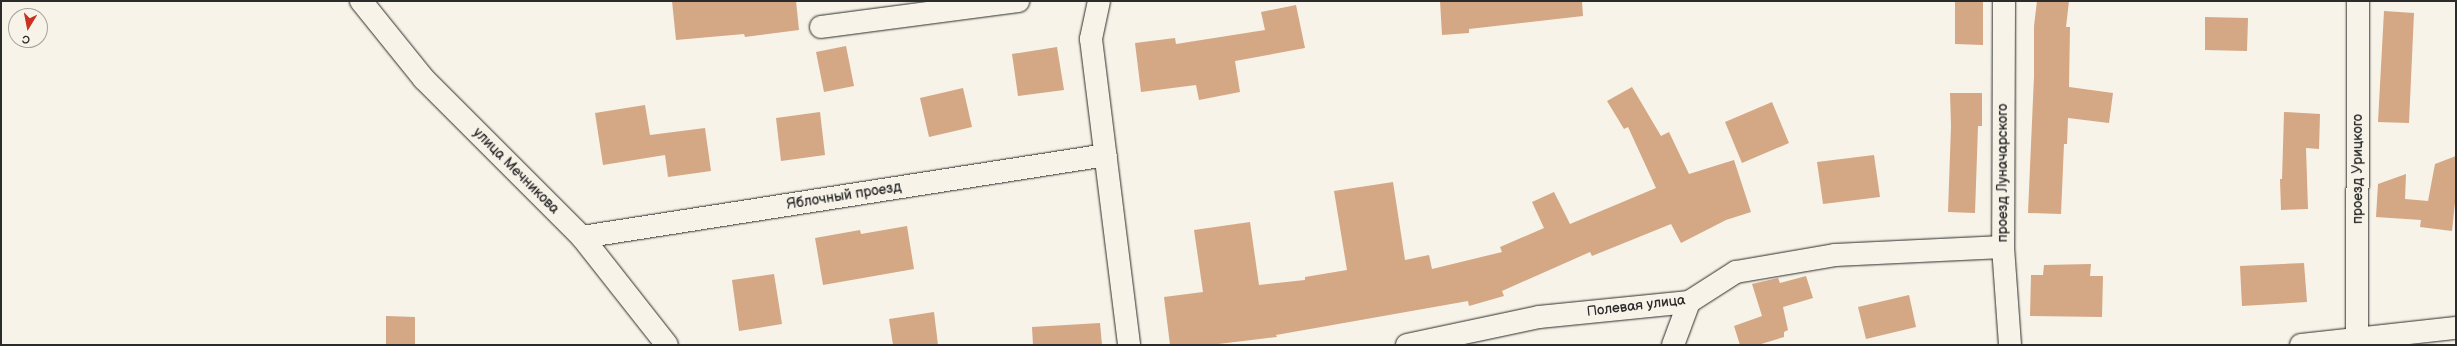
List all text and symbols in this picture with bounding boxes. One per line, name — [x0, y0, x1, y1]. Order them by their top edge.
north arrow — [8, 8, 48, 48]
text: С — [21, 32, 31, 46]
street label: проезд Луначарского — [1995, 104, 2011, 242]
street label: проезд Урицкого — [2350, 114, 2366, 224]
street label: улица Мечникова — [469, 124, 563, 218]
street label: Яблочный проезд — [785, 179, 903, 213]
street label: Полевая улица — [1586, 292, 1686, 320]

